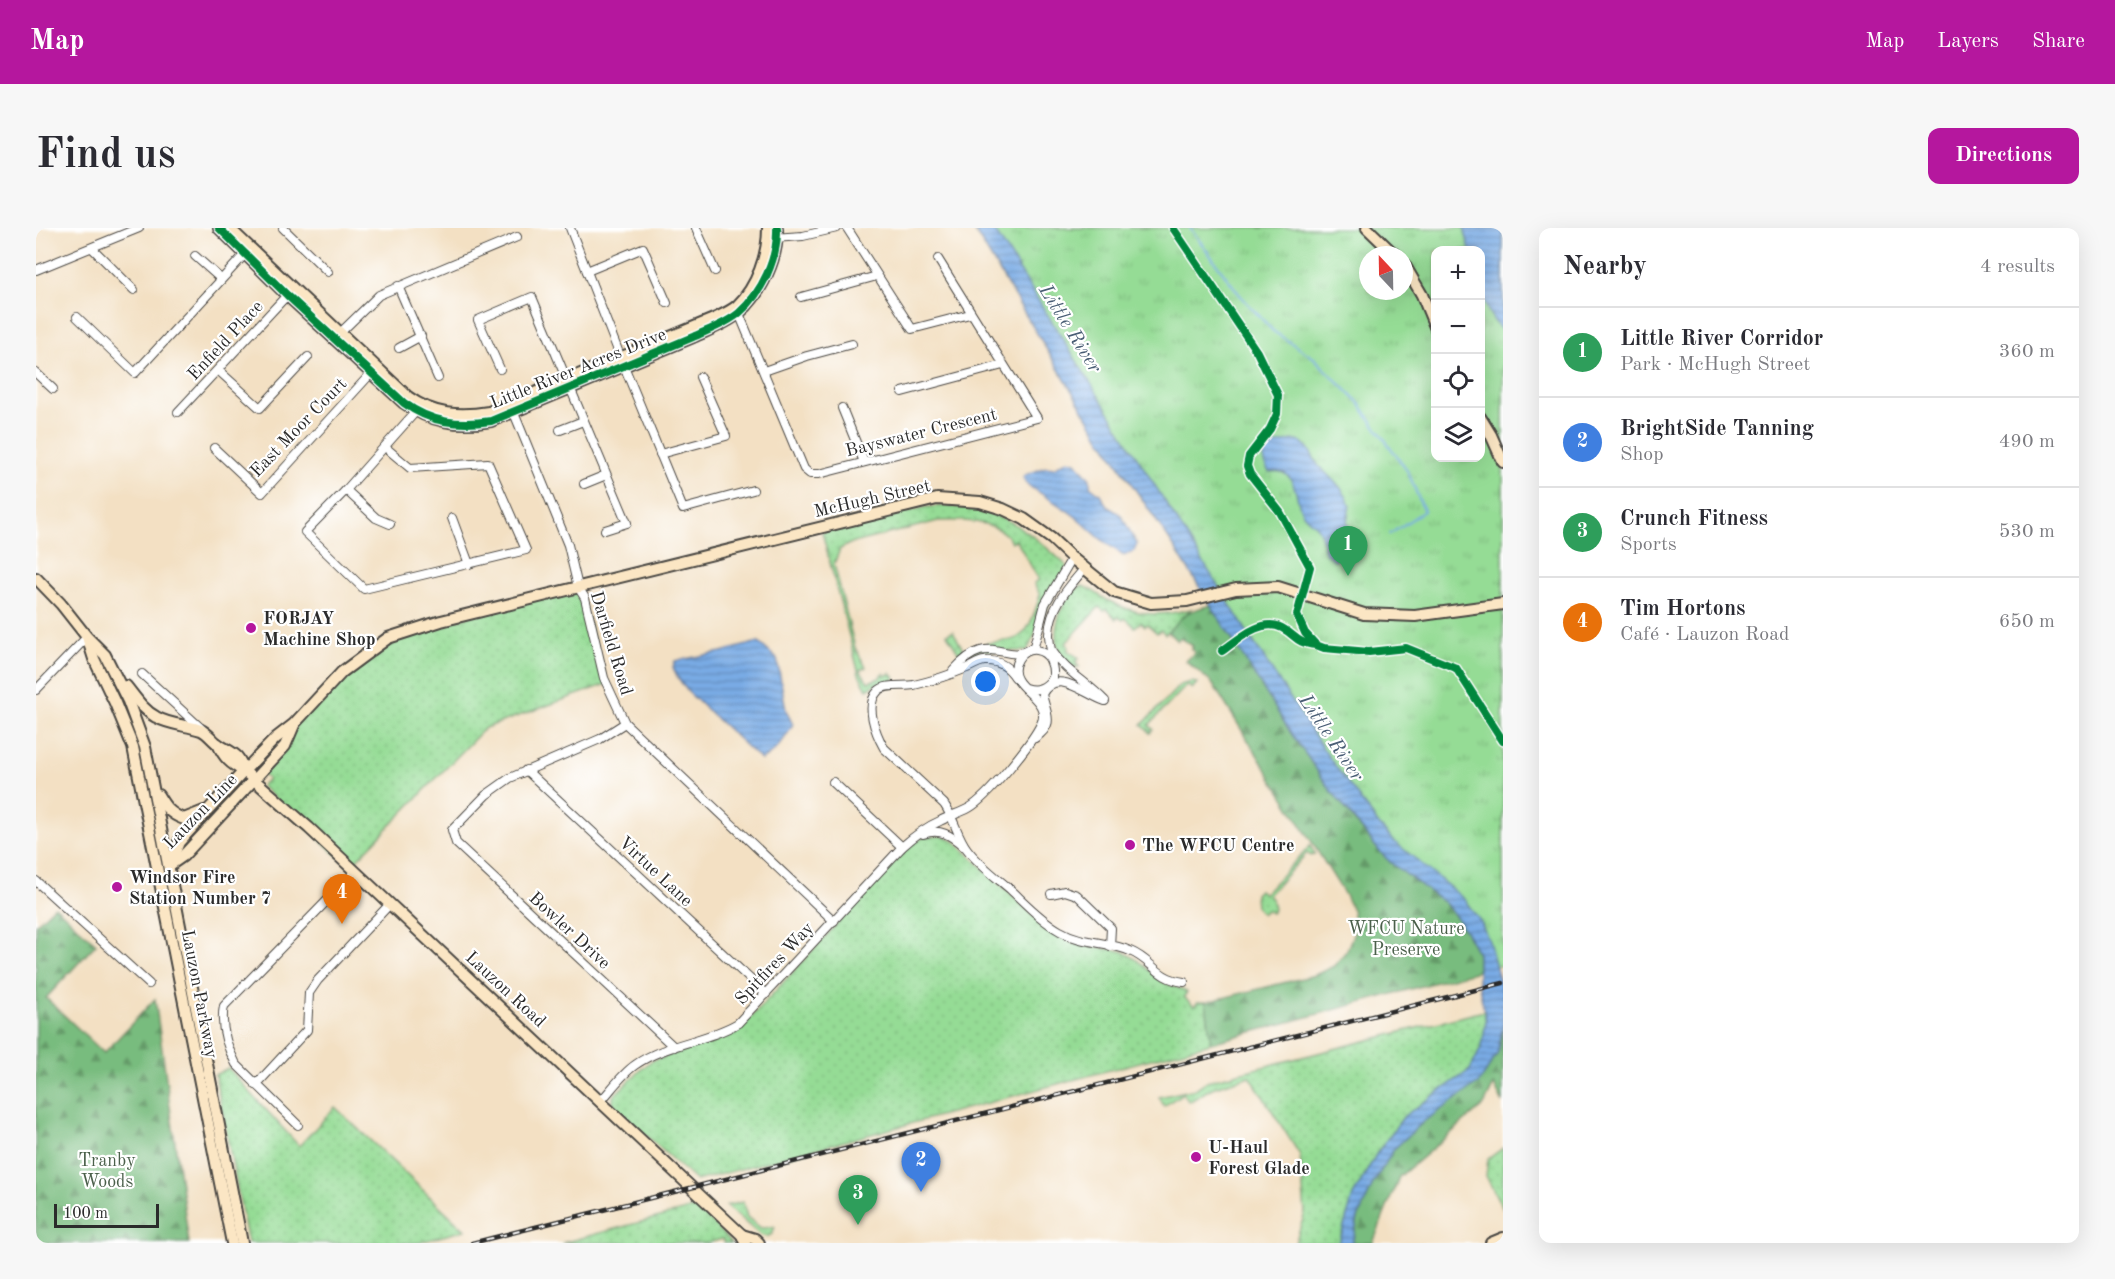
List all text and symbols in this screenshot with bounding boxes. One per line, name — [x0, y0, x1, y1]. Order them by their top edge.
text: Map — [30, 28, 84, 56]
text: Map — [1865, 31, 1904, 52]
text: Layers — [1937, 31, 1999, 52]
text: Share — [2032, 31, 2085, 52]
button: Directions — [1928, 128, 2079, 184]
text: Find us — [36, 135, 175, 177]
north arrow — [1359, 246, 1413, 300]
map controls — [1431, 246, 1485, 462]
button: + — [1431, 246, 1485, 300]
text: Nearby — [1563, 254, 1647, 280]
text: 4 results — [1980, 257, 2055, 277]
water label: Little River — [1034, 281, 1104, 377]
street label: Enfield Place — [185, 297, 267, 384]
button: − — [1431, 300, 1485, 354]
street label: Little River Acres Drive — [488, 325, 669, 413]
text: Little River Corridor — [1620, 328, 1823, 350]
text: 1 — [1577, 342, 1588, 362]
text: 360 m — [1999, 342, 2055, 362]
button: locate — [1431, 354, 1485, 408]
text: Park · McHugh Street — [1620, 355, 1810, 375]
street label: East Moor Court — [247, 375, 350, 481]
street label: Bayswater Crescent — [844, 405, 999, 460]
button: layers — [1431, 408, 1485, 462]
text: BrightSide Tanning — [1620, 418, 1814, 440]
text: 2 — [1577, 432, 1588, 452]
text: 490 m — [1999, 432, 2055, 452]
text: Shop — [1620, 445, 1664, 465]
street label: McHugh Street — [812, 477, 932, 521]
text: Crunch Fitness — [1620, 508, 1768, 530]
text: 3 — [1577, 522, 1588, 542]
text: 530 m — [1999, 522, 2055, 542]
pin: 1 — [1328, 526, 1368, 576]
text: Sports — [1620, 535, 1677, 555]
street label: Darfield Road — [587, 589, 635, 697]
text: Tim Hortons — [1620, 598, 1746, 620]
place label: FORJAY Machine Shop — [263, 610, 376, 649]
text: 4 — [1577, 612, 1588, 632]
text: 650 m — [1999, 612, 2055, 632]
marker: FORJAY Machine Shop — [244, 621, 258, 635]
text: Café · Lauzon Road — [1620, 625, 1790, 645]
your location — [971, 667, 1000, 696]
water label: Little River — [1294, 690, 1367, 785]
street label: Lauzon Line — [161, 771, 241, 853]
street label: Virtue Lane — [615, 833, 696, 910]
place label: The WFCU Centre — [1142, 837, 1294, 855]
marker: The WFCU Centre — [1123, 838, 1137, 852]
place label: Windsor Fire Station Number 7 — [129, 869, 271, 908]
pin: 4 — [322, 874, 362, 924]
marker: Windsor Fire Station Number 7 — [110, 880, 124, 894]
street label: Bowler Drive — [525, 889, 613, 973]
street label: Spitfires Way — [732, 919, 818, 1008]
park label: WFCU Nature Preserve — [1348, 920, 1464, 959]
street label: Lauzon Parkway — [178, 928, 220, 1061]
street label: Lauzon Road — [462, 948, 549, 1031]
place label: U-Haul Forest Glade — [1208, 1139, 1310, 1178]
pin: 2 — [902, 1142, 940, 1192]
marker: U-Haul Forest Glade — [1189, 1150, 1203, 1164]
park label: Tranby Woods — [78, 1152, 136, 1191]
pin: 3 — [838, 1176, 878, 1225]
scale bar — [54, 1201, 159, 1228]
text: 100 m — [63, 1206, 108, 1222]

